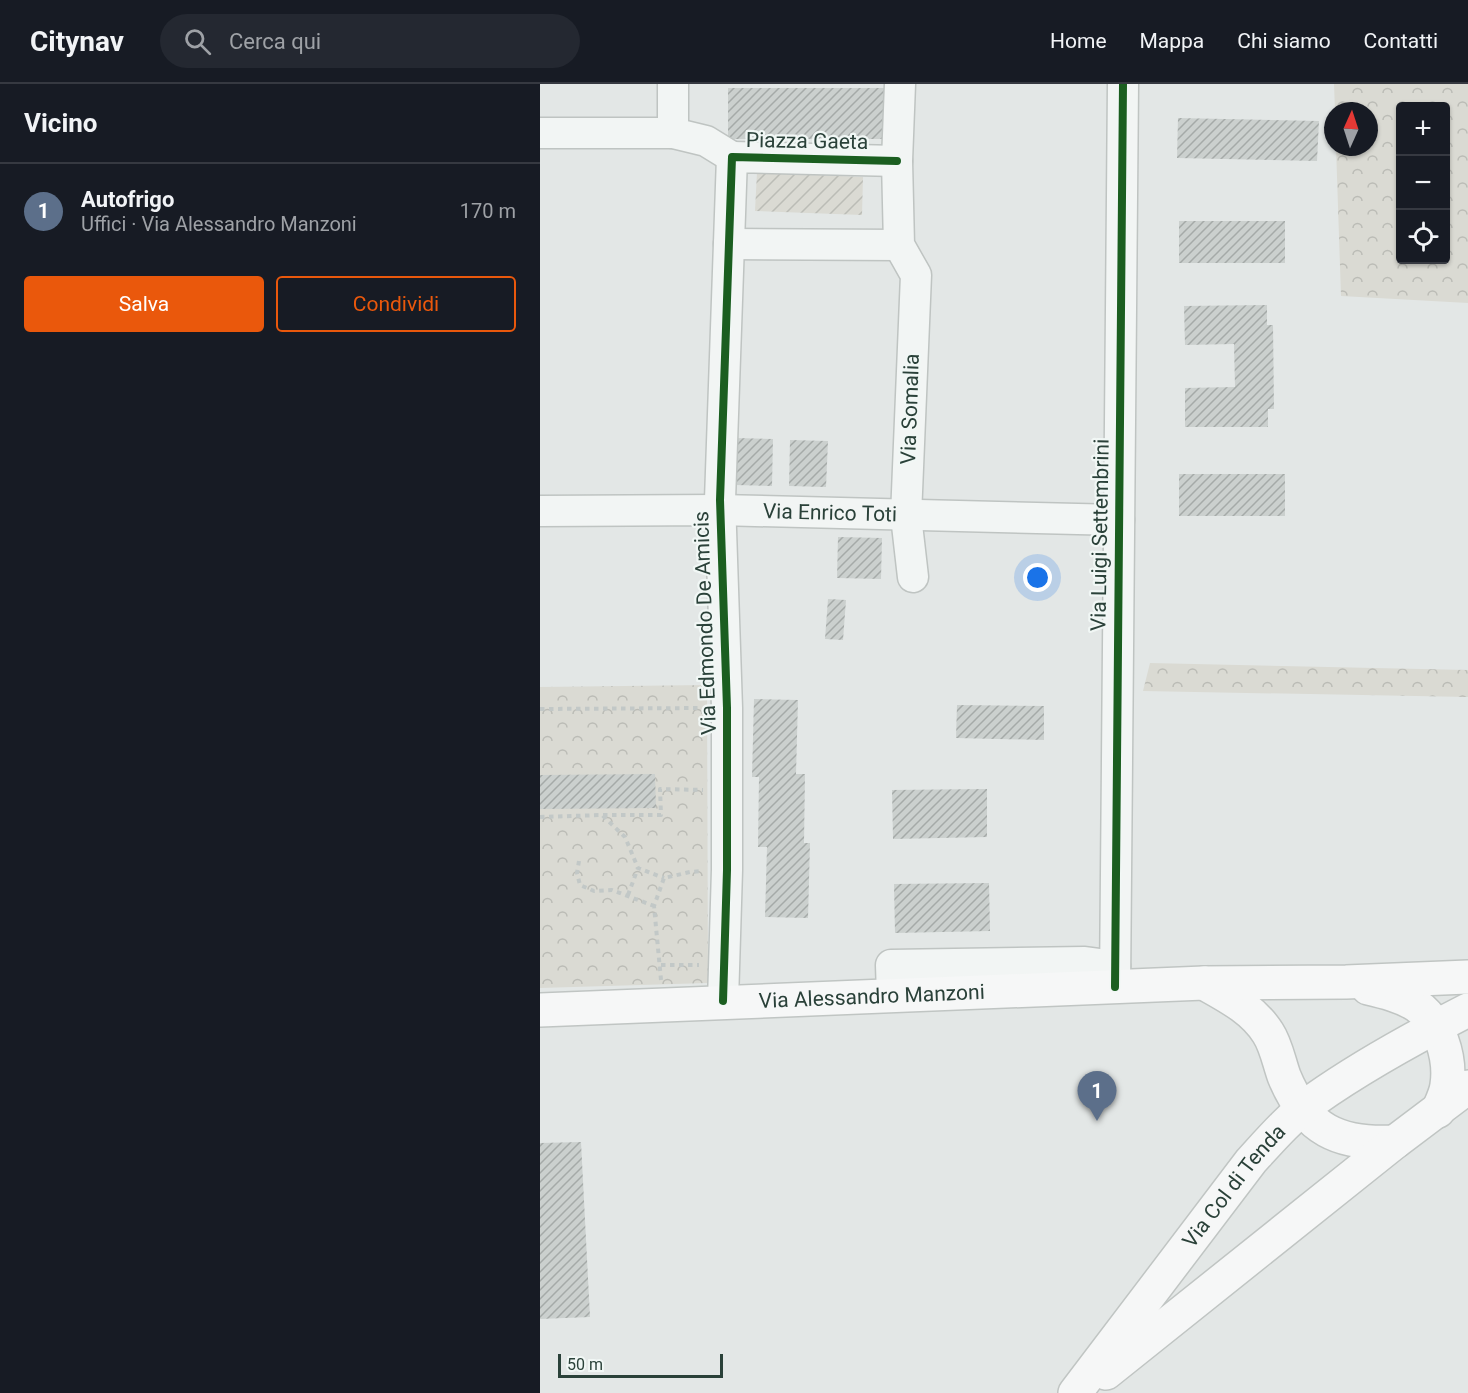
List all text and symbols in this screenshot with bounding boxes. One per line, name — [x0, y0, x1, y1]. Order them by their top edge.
search box — [160, 14, 580, 68]
text: Citynav — [30, 25, 124, 58]
icon: search — [181, 25, 214, 58]
text: Cerca qui — [229, 29, 321, 54]
text: Home — [1050, 29, 1107, 53]
text: Mappa — [1140, 29, 1204, 53]
text: Chi siamo — [1237, 29, 1331, 53]
text: Contatti — [1364, 29, 1438, 53]
north arrow — [1324, 102, 1378, 156]
map controls — [1396, 102, 1450, 264]
button: + — [1396, 102, 1450, 156]
text: Vicino — [24, 108, 98, 138]
street label: Piazza Gaeta — [746, 128, 868, 154]
button: − — [1396, 156, 1450, 210]
text: Autofrigo — [81, 187, 174, 212]
text: 1 — [38, 199, 49, 223]
text: 170 m — [460, 199, 516, 223]
button: locate — [1396, 210, 1450, 264]
text: Uffici · Via Alessandro Manzoni — [81, 212, 357, 236]
button: Salva — [24, 276, 264, 332]
button: Condividi — [276, 276, 516, 332]
street label: Via Somalia — [896, 353, 924, 465]
street label: Via Luigi Settembrini — [1086, 439, 1114, 631]
street label: Via Enrico Toti — [763, 499, 897, 526]
street label: Via Edmondo De Amicis — [689, 511, 721, 735]
your location — [1023, 563, 1052, 592]
street label: Via Alessandro Manzoni — [758, 980, 985, 1013]
pin: 1 — [1078, 1072, 1116, 1121]
street label: Via Col di Tenda — [1178, 1120, 1290, 1252]
scale bar — [558, 1351, 723, 1378]
text: 50 m — [567, 1355, 603, 1374]

